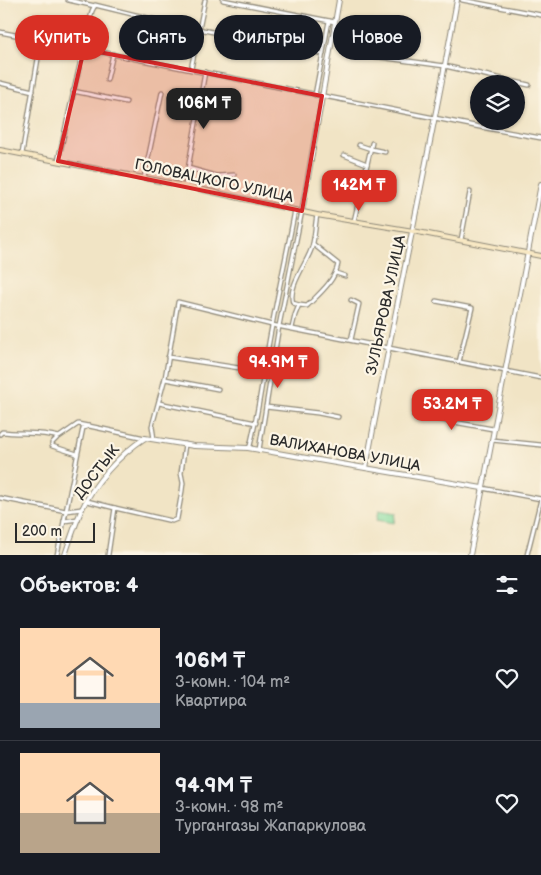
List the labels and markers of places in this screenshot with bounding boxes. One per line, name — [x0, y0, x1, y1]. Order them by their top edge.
pin: 106M ₸ — [163, 88, 245, 130]
pin: 142M ₸ — [318, 170, 400, 212]
pin: 94.9M ₸ — [232, 346, 324, 389]
pin: 53.2M ₸ — [406, 388, 498, 431]

